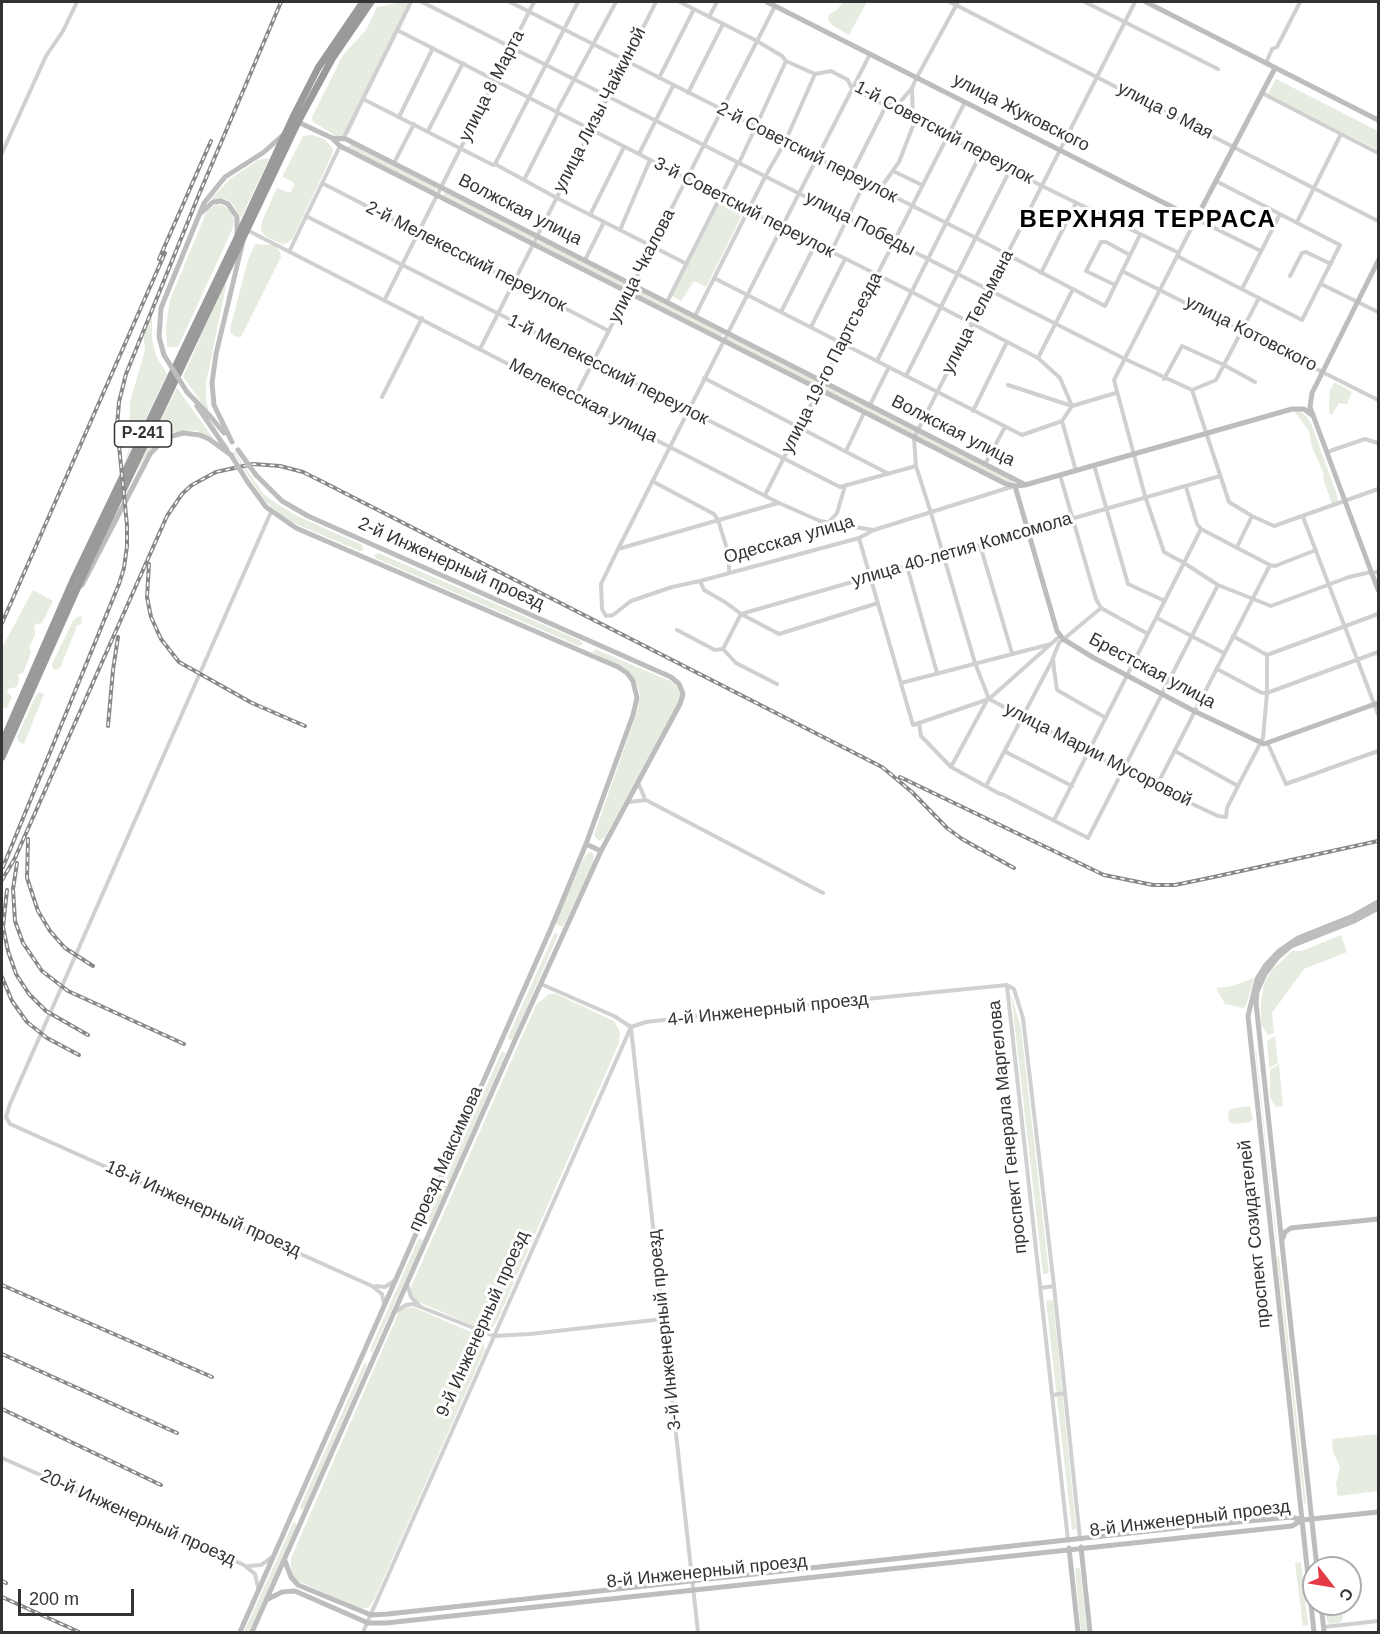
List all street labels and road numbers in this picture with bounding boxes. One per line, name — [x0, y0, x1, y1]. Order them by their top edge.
street label: улица Лизы Чайкиной — [549, 24, 651, 196]
street label: улица 8 Марта — [455, 27, 529, 145]
street label: улица Жуковского — [949, 69, 1093, 157]
street label: 1-й Советский переулок — [851, 77, 1037, 189]
street label: улица 9 Мая — [1114, 78, 1216, 144]
street label: 2-й Советский переулок — [713, 98, 901, 208]
street label: 3-й Советский переулок — [650, 153, 838, 263]
street label: Волжская улица — [455, 170, 585, 250]
street label: улица Победы — [801, 187, 919, 261]
street label: 2-й Мелекесский переулок — [362, 197, 570, 317]
street label: улица Чкалова — [604, 205, 680, 327]
street label: улица Тельмана — [937, 246, 1019, 378]
street label: улица 19-го Партсъезда — [777, 269, 887, 457]
street label: улица Котовского — [1181, 291, 1321, 377]
street label: 1-й Мелекесский переулок — [504, 310, 712, 430]
street label: Мелекесская улица — [505, 354, 661, 448]
street label: Волжская улица — [888, 391, 1018, 471]
road number: Р-241 — [114, 421, 172, 447]
street label: улица 40-летия Комсомола — [849, 508, 1075, 592]
street label: Одесская улица — [721, 511, 857, 569]
street label: 2-й Инженерный проезд — [355, 513, 547, 615]
street label: Брестская улица — [1085, 629, 1219, 713]
street label: улица Марии Мусоровой — [1001, 698, 1195, 812]
street label: 4-й Инженерный проезд — [667, 989, 869, 1031]
street label: проспект Генерала Маргелова — [984, 999, 1032, 1255]
street label: проезд Максимова — [404, 1083, 488, 1235]
street label: проспект Созидателей — [1234, 1139, 1276, 1329]
street label: 18-й Инженерный проезд — [102, 1156, 304, 1262]
street label: 9-й Инженерный проезд — [432, 1228, 534, 1420]
street label: 3-й Инженерный проезд — [644, 1229, 686, 1431]
street label: 20-й Инженерный проезд — [37, 1465, 239, 1571]
street label: 8-й Инженерный проезд — [1089, 1496, 1291, 1542]
street label: 8-й Инженерный проезд — [606, 1551, 808, 1593]

